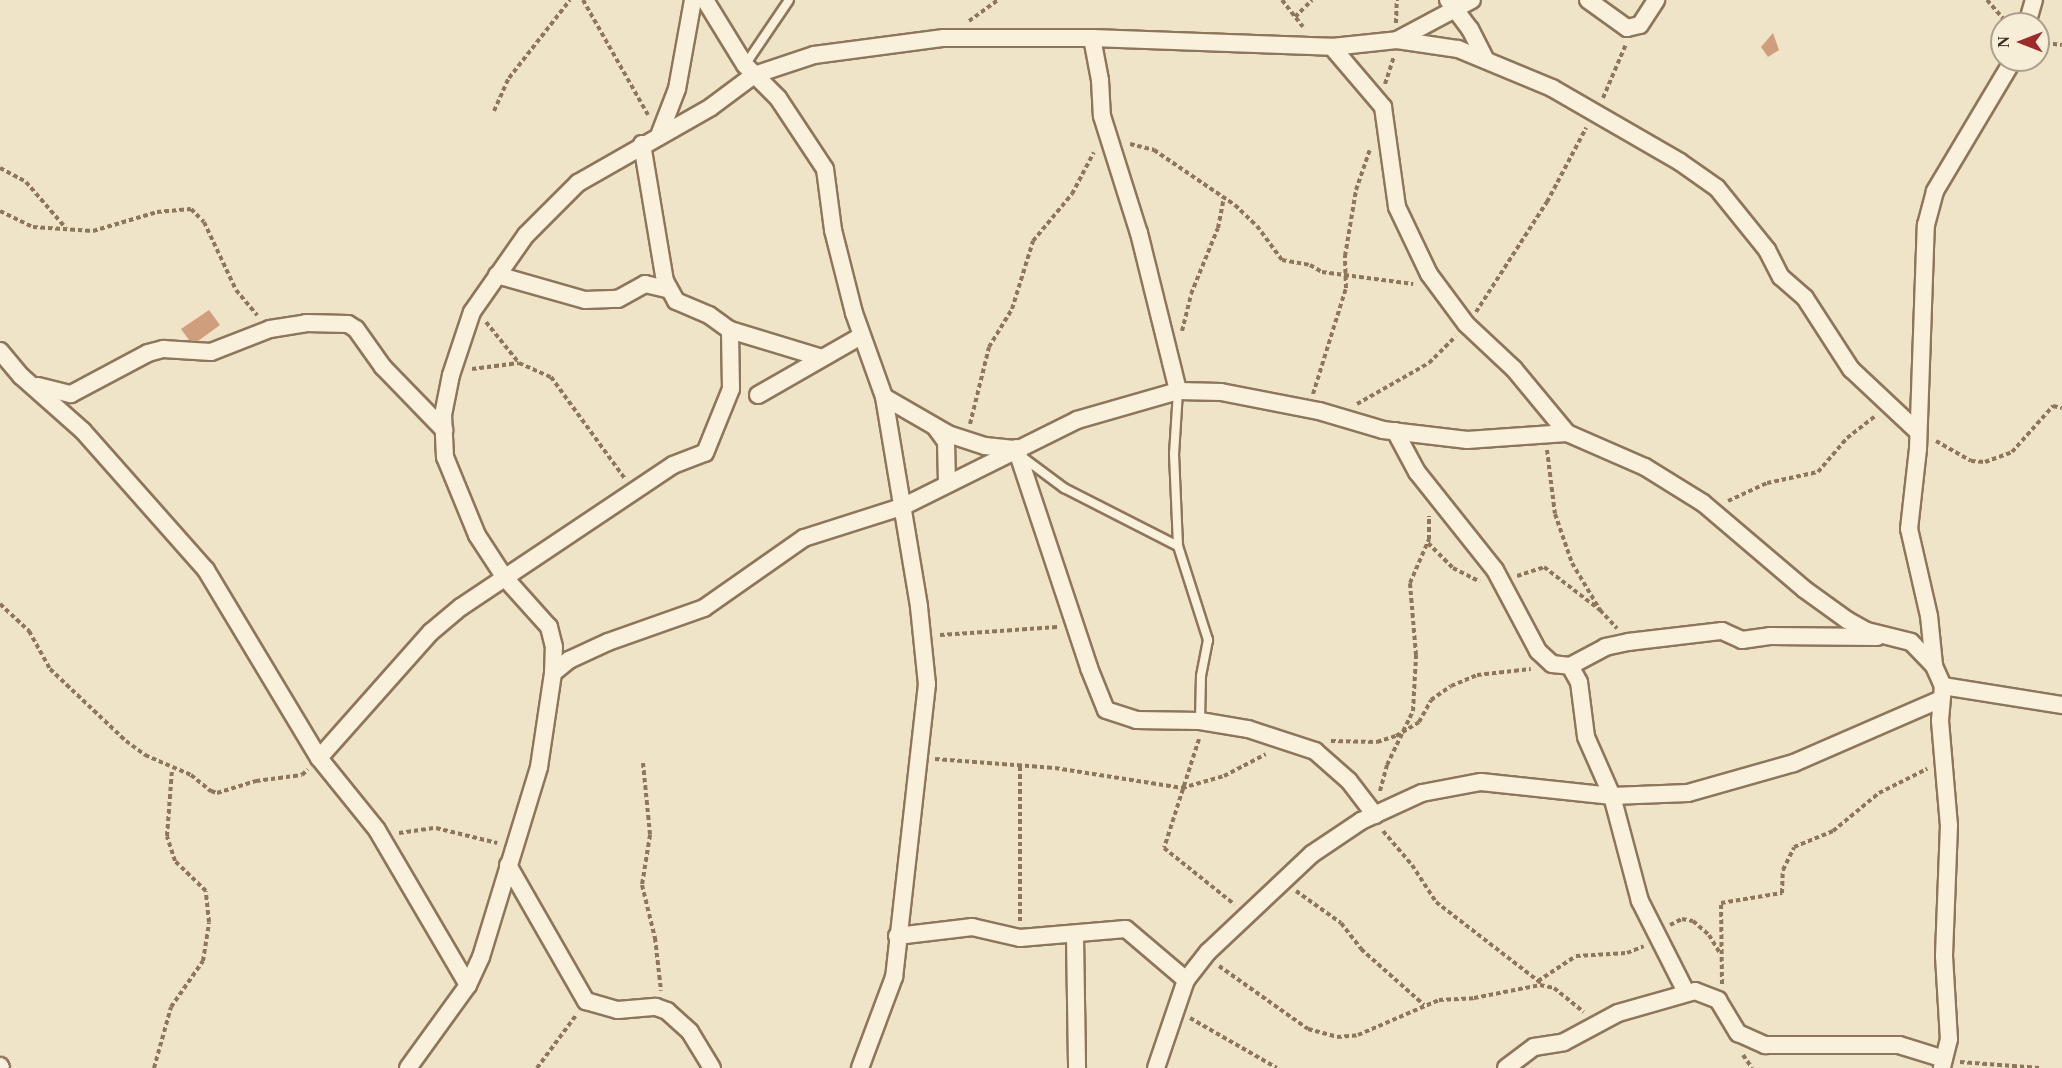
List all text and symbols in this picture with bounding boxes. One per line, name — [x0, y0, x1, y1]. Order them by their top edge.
north arrow — [1990, 12, 2050, 72]
text: N — [1995, 36, 2012, 48]

